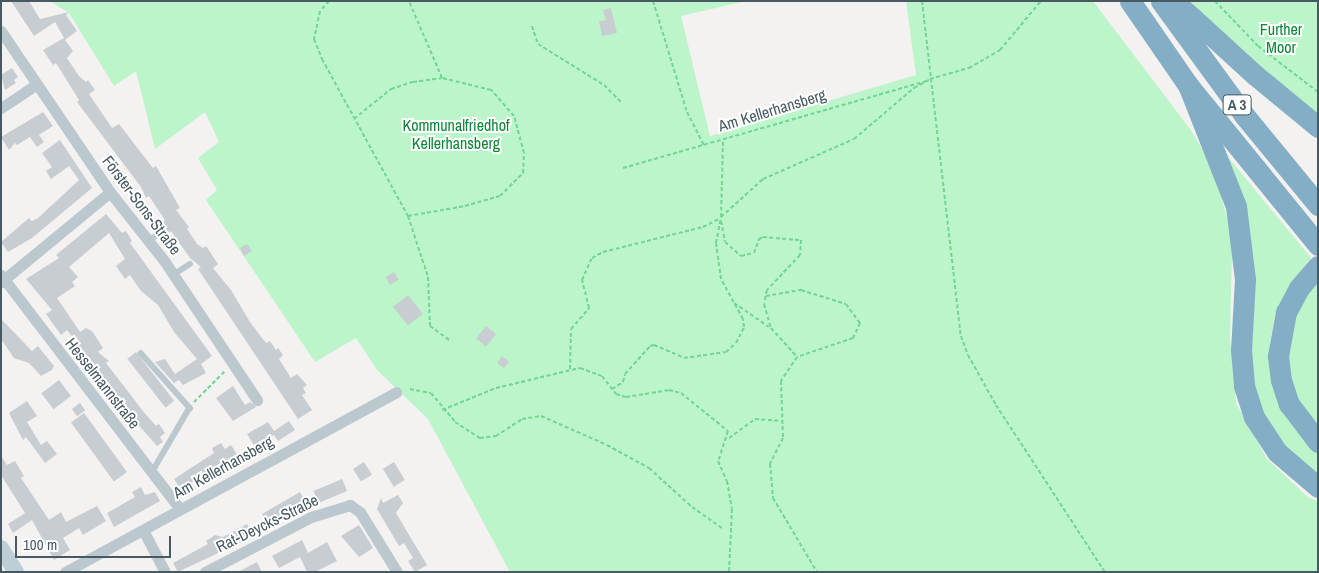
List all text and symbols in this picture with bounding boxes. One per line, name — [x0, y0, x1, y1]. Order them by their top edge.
park label: Further Moor — [1260, 19, 1302, 57]
street label: Am Kellerhansberg — [716, 85, 828, 135]
road number: A 3 — [1222, 92, 1252, 118]
park label: Kommunalfriedhof Kellerhansberg — [402, 115, 510, 153]
street label: Förster-Sons-Straße — [99, 152, 185, 258]
street label: Hesselmannstraße — [62, 334, 144, 432]
street label: Am Kellerhansberg — [170, 432, 276, 502]
street label: Rat-Deycks-Straße — [213, 490, 321, 556]
scale bar — [18, 526, 174, 558]
text: 100 m — [23, 534, 57, 555]

